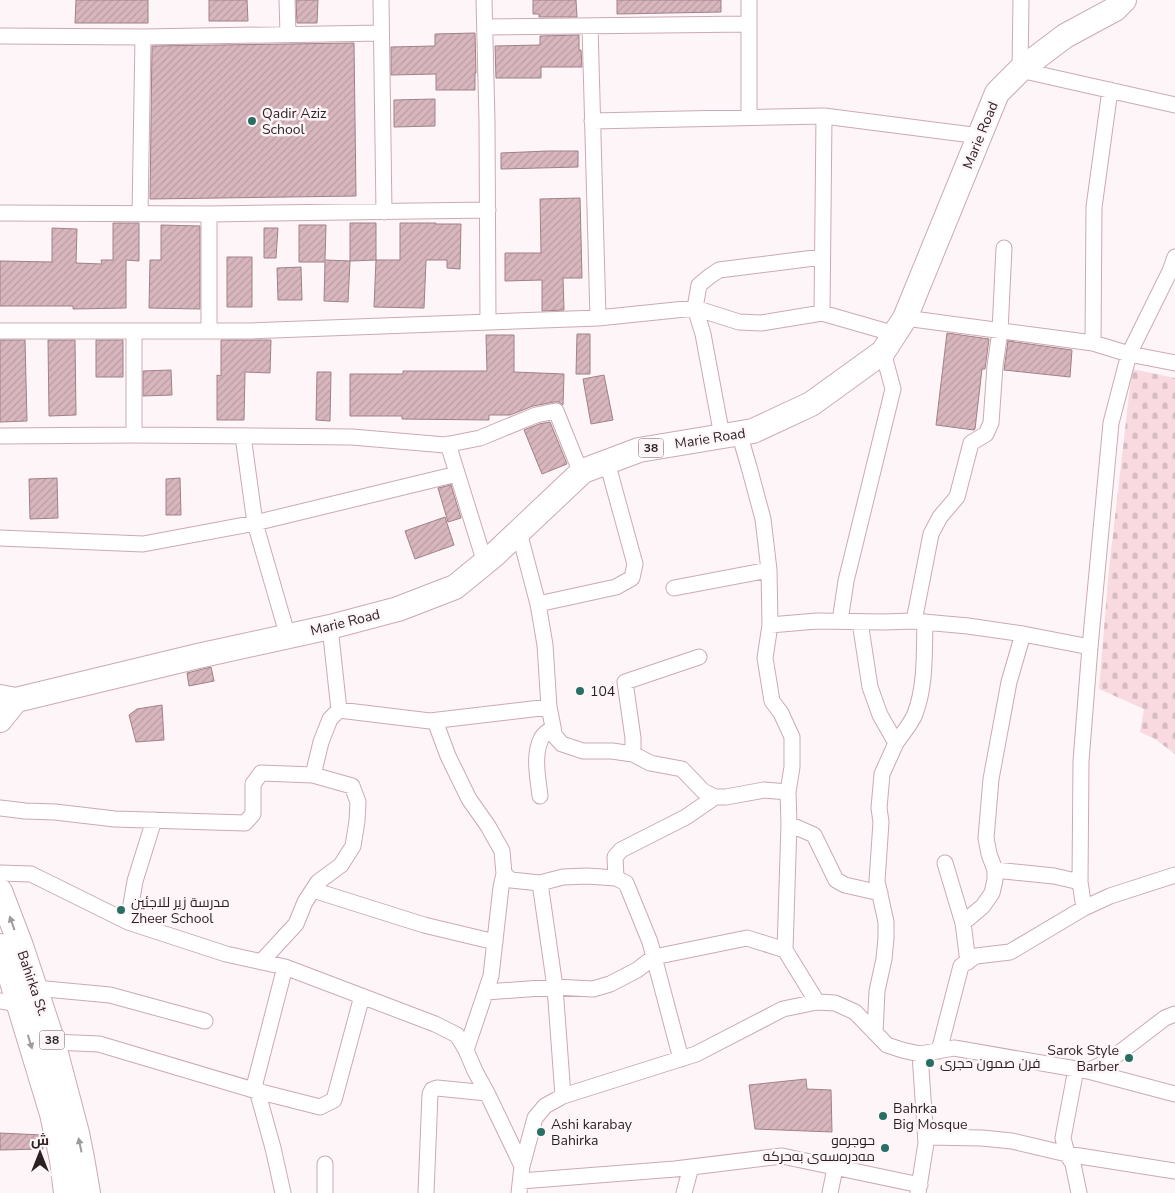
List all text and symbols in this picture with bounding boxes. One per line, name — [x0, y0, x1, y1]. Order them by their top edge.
street label: Marie Road — [958, 99, 1003, 172]
place label: Qadir Aziz School — [262, 104, 327, 139]
marker: Qadir Aziz School — [246, 115, 258, 127]
street label: Marie Road — [673, 424, 747, 453]
road number: 38 — [638, 438, 664, 458]
street label: Marie Road — [308, 605, 382, 640]
place label: 104 — [590, 682, 615, 701]
marker: 104 — [574, 685, 586, 697]
place label: مدرسة زير للاجئين Zheer School — [131, 893, 230, 928]
marker: مدرسة زير للاجئين Zheer School — [115, 904, 127, 916]
one-way arrow — [8, 915, 16, 930]
street label: Bahirka St. — [12, 948, 53, 1018]
road number: 38 — [40, 1030, 64, 1050]
one-way arrow — [26, 1035, 34, 1050]
place label: Sarok Style Barber — [1047, 1041, 1119, 1076]
marker: Sarok Style Barber — [1123, 1052, 1135, 1064]
place label: فرن صمون حجری — [940, 1054, 1041, 1073]
marker: فرن صمون حجری — [924, 1057, 936, 1069]
place label: Bahrka Big Mosque — [893, 1099, 967, 1134]
marker: Bahrka Big Mosque — [877, 1110, 889, 1122]
place label: Ashi karabay Bahirka — [551, 1115, 633, 1150]
marker: Ashi karabay Bahirka — [535, 1126, 547, 1138]
north arrow — [15, 1128, 65, 1178]
text: ش — [31, 1131, 49, 1150]
place label: حوجره‌و مه‌دره‌سه‌ی به‌حرکه — [763, 1131, 875, 1166]
one-way arrow — [76, 1137, 84, 1153]
marker: حوجره‌و مه‌دره‌سه‌ی به‌حرکه — [879, 1142, 891, 1154]

